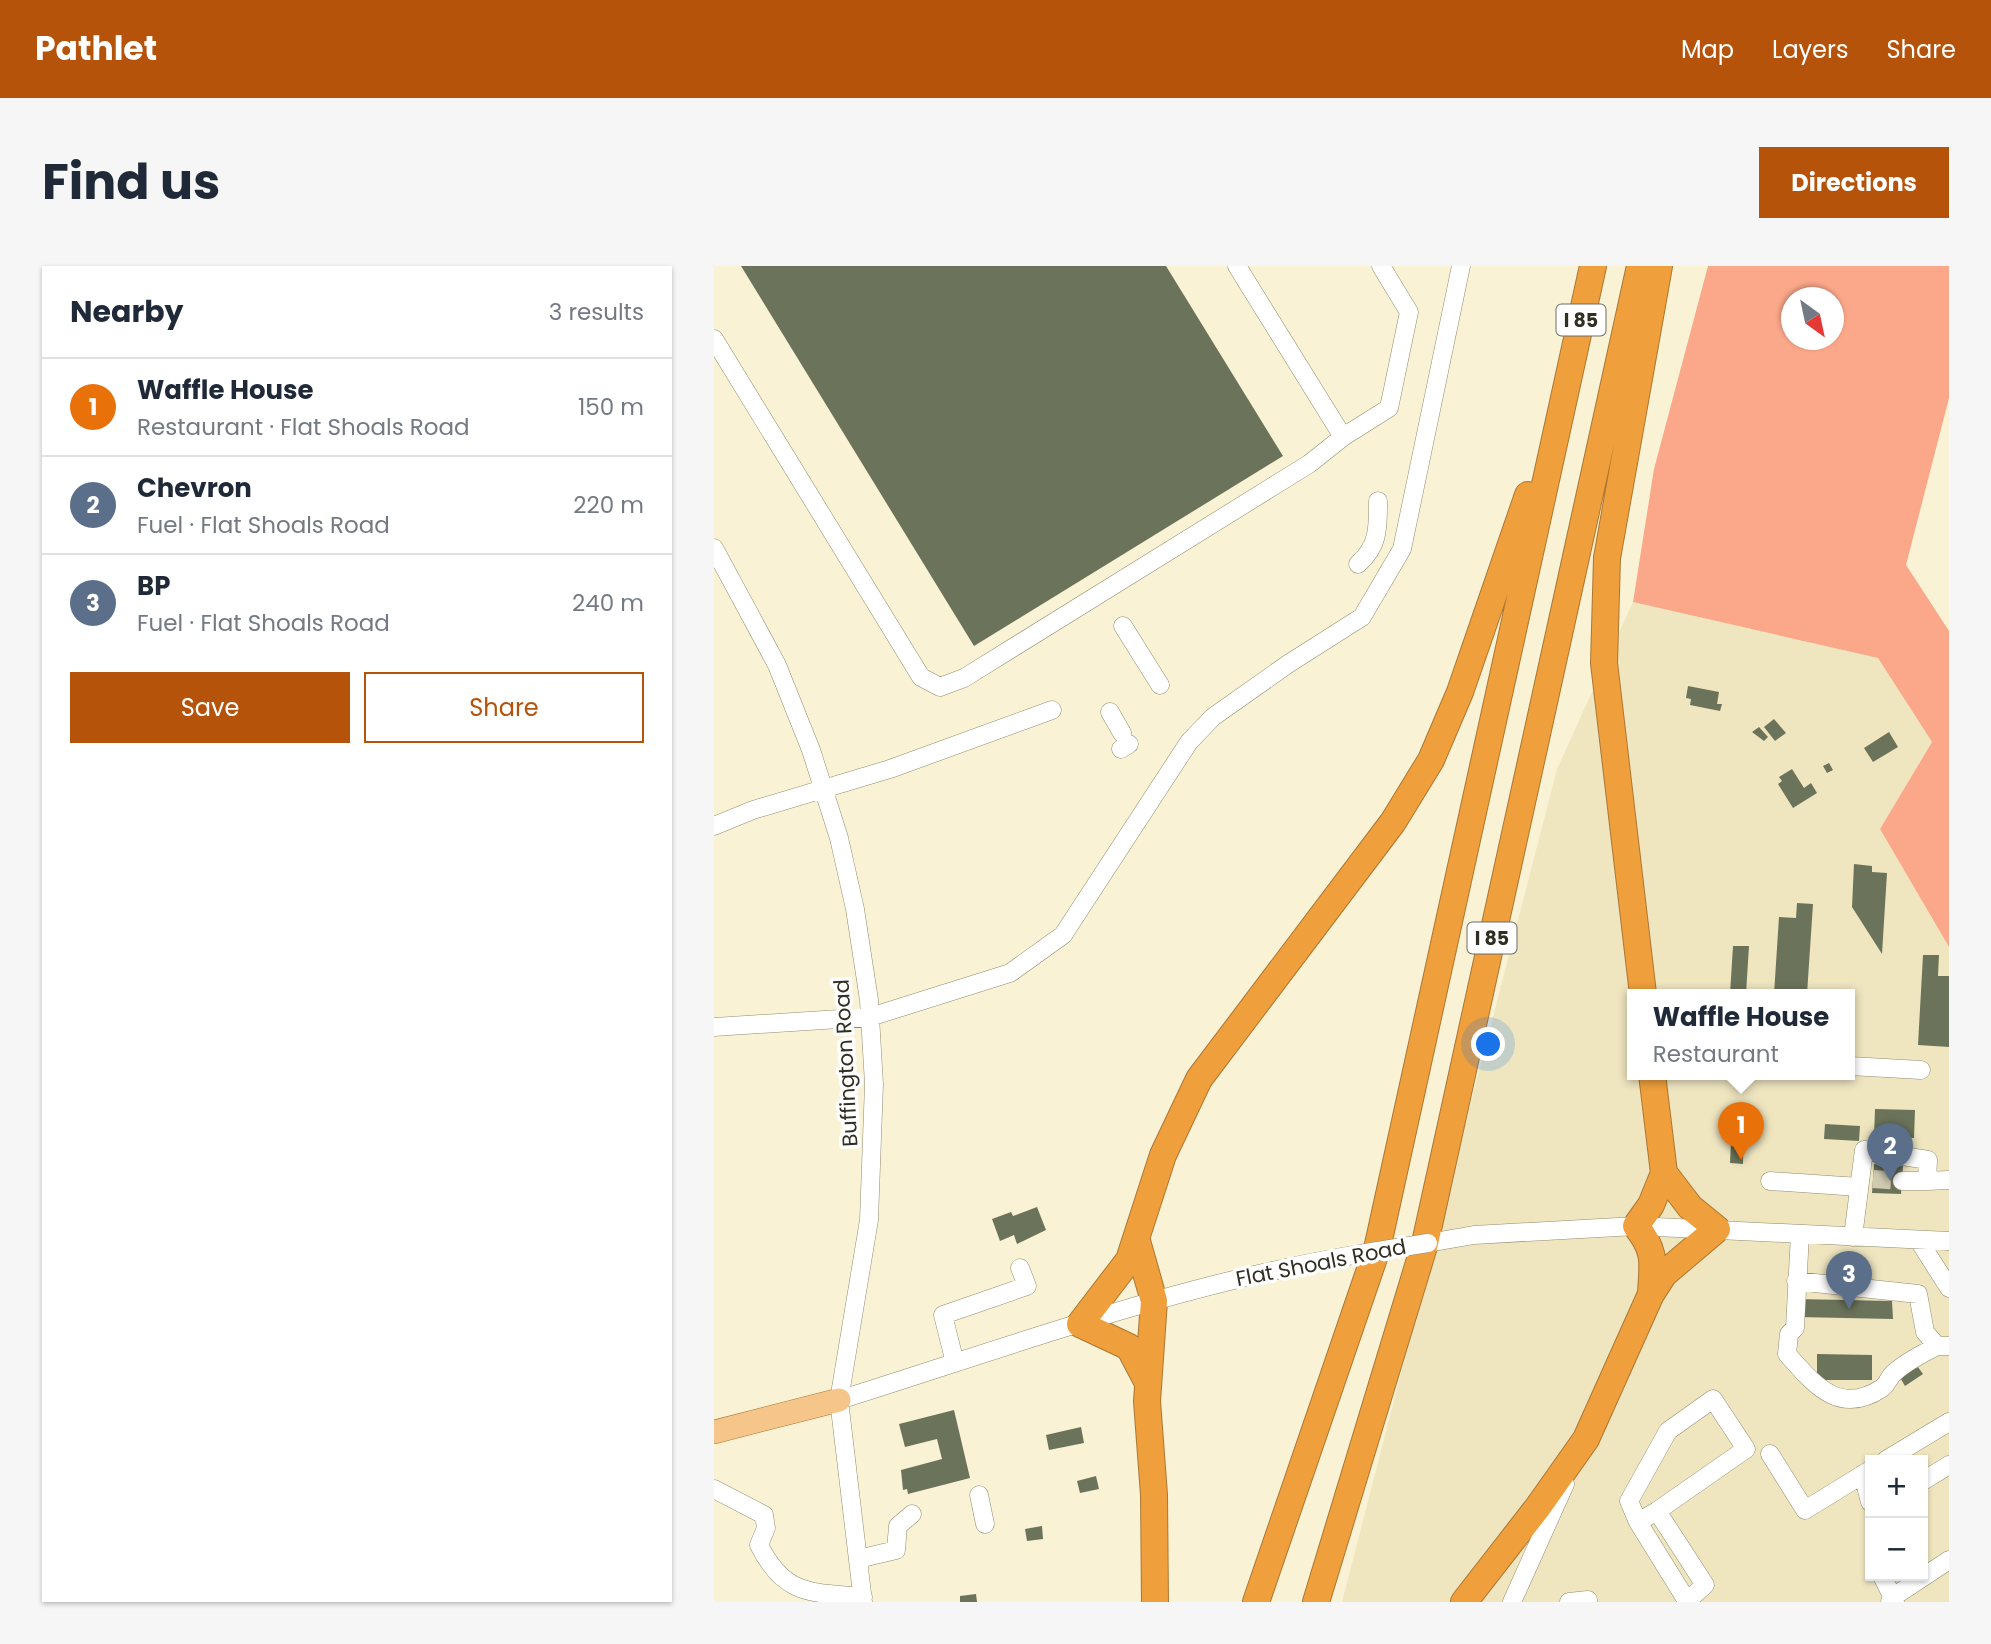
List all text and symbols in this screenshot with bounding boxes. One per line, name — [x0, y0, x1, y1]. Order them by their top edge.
text: Pathlet — [35, 25, 157, 72]
text: Map — [1681, 33, 1734, 66]
text: Layers — [1772, 33, 1848, 66]
text: Share — [1886, 33, 1956, 66]
button: Directions — [1759, 147, 1949, 218]
text: Find us — [42, 148, 220, 216]
north arrow — [1781, 287, 1844, 350]
text: Nearby — [70, 290, 184, 333]
text: 3 results — [549, 296, 644, 328]
road number: I 85 — [1556, 304, 1606, 336]
text: Waffle House — [137, 372, 314, 408]
text: 1 — [89, 391, 97, 423]
text: 150 m — [578, 391, 644, 423]
text: Restaurant · Flat Shoals Road — [137, 411, 470, 443]
text: Chevron — [137, 470, 252, 506]
text: 2 — [86, 489, 100, 521]
text: 220 m — [573, 489, 644, 521]
text: Fuel · Flat Shoals Road — [137, 509, 390, 541]
text: BP — [137, 568, 170, 604]
text: 3 — [86, 587, 100, 619]
text: 240 m — [572, 587, 644, 619]
text: Fuel · Flat Shoals Road — [137, 607, 390, 639]
button: Save — [70, 672, 350, 743]
button: Share — [364, 672, 644, 743]
road number: I 85 — [1468, 922, 1516, 954]
street label: Buffington Road — [827, 979, 864, 1148]
popup — [1627, 989, 1855, 1080]
text: Waffle House — [1653, 999, 1829, 1035]
your location — [1471, 1027, 1505, 1061]
text: Restaurant — [1653, 1038, 1779, 1070]
pin: 1 — [1718, 1102, 1764, 1160]
pin: 2 — [1867, 1123, 1913, 1181]
street label: Flat Shoals Road — [1233, 1232, 1409, 1293]
pin: 3 — [1826, 1251, 1872, 1309]
map controls — [1865, 1455, 1928, 1581]
button: + — [1865, 1455, 1928, 1518]
button: − — [1865, 1518, 1928, 1581]

